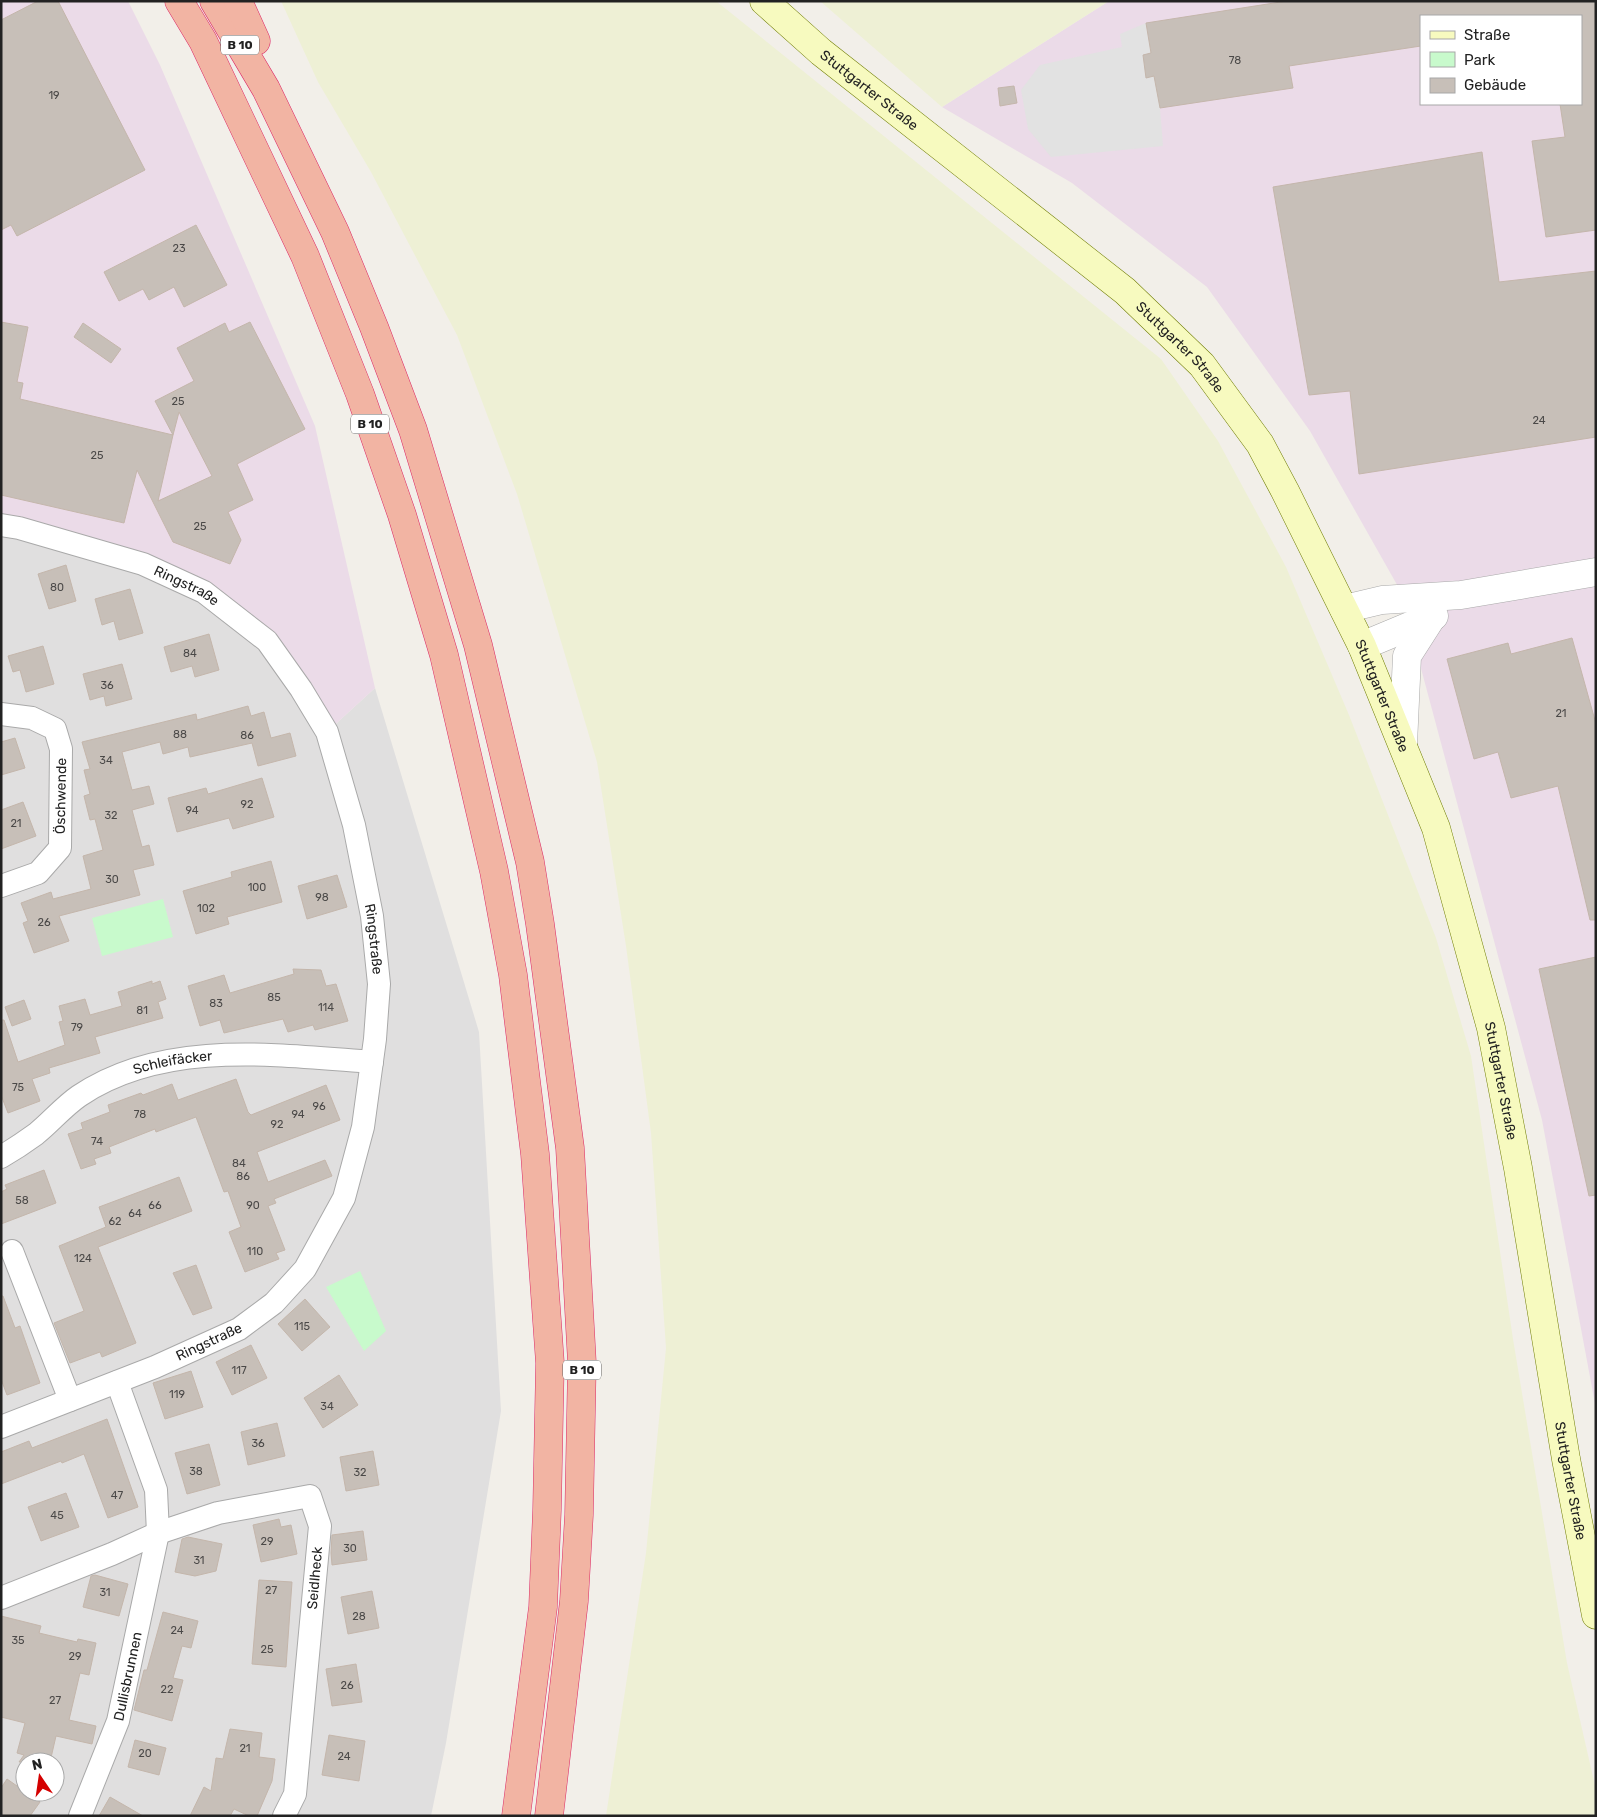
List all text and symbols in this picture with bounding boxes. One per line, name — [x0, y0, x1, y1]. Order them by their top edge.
legend — [1420, 15, 1582, 105]
text: Straße — [1464, 26, 1510, 44]
road number: B 10 — [221, 36, 259, 54]
street label: Stuttgarter Straße — [817, 46, 922, 134]
text: Park — [1464, 51, 1495, 69]
house number: 78 — [1229, 54, 1241, 67]
text: Gebäude — [1464, 76, 1526, 94]
house number: 19 — [48, 89, 60, 102]
house number: 23 — [172, 242, 186, 255]
street label: Stuttgarter Straße — [1133, 298, 1228, 396]
house number: 25 — [172, 395, 185, 408]
road number: B 10 — [351, 414, 389, 434]
house number: 24 — [1532, 414, 1546, 427]
house number: 25 — [91, 449, 104, 462]
house number: 25 — [194, 520, 207, 533]
street label: Ringstraße — [151, 562, 223, 609]
house number: 80 — [50, 581, 64, 594]
street label: Stuttgarter Straße — [1352, 637, 1413, 755]
house number: 84 — [183, 647, 197, 660]
house number: 36 — [100, 679, 114, 692]
house number: 21 — [1555, 707, 1567, 720]
house number: 88 — [173, 728, 187, 741]
house number: 86 — [240, 729, 254, 742]
house number: 34 — [99, 754, 113, 767]
street label: Öschwende — [52, 758, 70, 834]
house number: 92 — [241, 798, 253, 811]
house number: 94 — [185, 804, 199, 817]
house number: 32 — [104, 809, 118, 822]
house number: 21 — [10, 817, 22, 830]
house number: 30 — [105, 873, 119, 886]
house number: 100 — [248, 881, 266, 894]
house number: 98 — [315, 891, 329, 904]
house number: 102 — [197, 902, 215, 915]
street label: Ringstraße — [361, 902, 386, 975]
house number: 26 — [37, 916, 51, 929]
house number: 85 — [267, 991, 281, 1004]
house number: 83 — [209, 997, 223, 1010]
house number: 114 — [318, 1001, 334, 1014]
house number: 81 — [136, 1004, 148, 1017]
street label: Stuttgarter Straße — [1481, 1020, 1521, 1142]
house number: 79 — [71, 1021, 83, 1034]
street label: Schleifäcker — [131, 1047, 213, 1078]
house number: 75 — [12, 1081, 25, 1094]
house number: 96 — [312, 1100, 326, 1113]
house number: 78 — [134, 1108, 146, 1121]
house number: 94 — [291, 1108, 305, 1121]
house number: 92 — [271, 1118, 283, 1131]
house number: 74 — [91, 1135, 103, 1148]
house number: 84 — [232, 1157, 246, 1170]
house number: 86 — [236, 1170, 250, 1183]
house number: 58 — [15, 1194, 29, 1207]
house number: 66 — [148, 1199, 162, 1212]
house number: 90 — [246, 1199, 260, 1212]
house number: 64 — [128, 1207, 142, 1220]
house number: 62 — [108, 1215, 122, 1228]
house number: 110 — [247, 1245, 263, 1258]
house number: 124 — [74, 1252, 92, 1265]
street label: Ringstraße — [173, 1319, 245, 1365]
house number: 115 — [294, 1320, 310, 1333]
road number: B 10 — [563, 1360, 601, 1380]
house number: 117 — [231, 1364, 247, 1377]
house number: 119 — [169, 1388, 185, 1401]
house number: 34 — [320, 1400, 334, 1413]
street label: Stuttgarter Straße — [1551, 1420, 1590, 1542]
house number: 36 — [251, 1437, 265, 1450]
house number: 38 — [189, 1465, 203, 1478]
house number: 32 — [353, 1466, 367, 1479]
house number: 47 — [111, 1489, 123, 1502]
house number: 45 — [50, 1509, 64, 1522]
house number: 29 — [261, 1535, 273, 1548]
house number: 30 — [343, 1542, 357, 1555]
street label: Seidlheck — [304, 1545, 326, 1610]
house number: 31 — [193, 1554, 205, 1567]
house number: 27 — [265, 1584, 277, 1597]
house number: 31 — [99, 1586, 111, 1599]
house number: 28 — [352, 1610, 366, 1623]
house number: 24 — [170, 1624, 184, 1637]
street label: Dullisbrunnen — [110, 1630, 145, 1723]
house number: 35 — [11, 1634, 25, 1647]
house number: 25 — [261, 1643, 274, 1656]
house number: 29 — [69, 1650, 81, 1663]
house number: 26 — [340, 1679, 354, 1692]
house number: 22 — [161, 1683, 173, 1696]
house number: 27 — [49, 1694, 61, 1707]
house number: 21 — [239, 1742, 251, 1755]
house number: 20 — [138, 1747, 152, 1760]
house number: 24 — [337, 1750, 351, 1763]
north arrow — [15, 1752, 65, 1802]
text: N — [30, 1755, 44, 1774]

